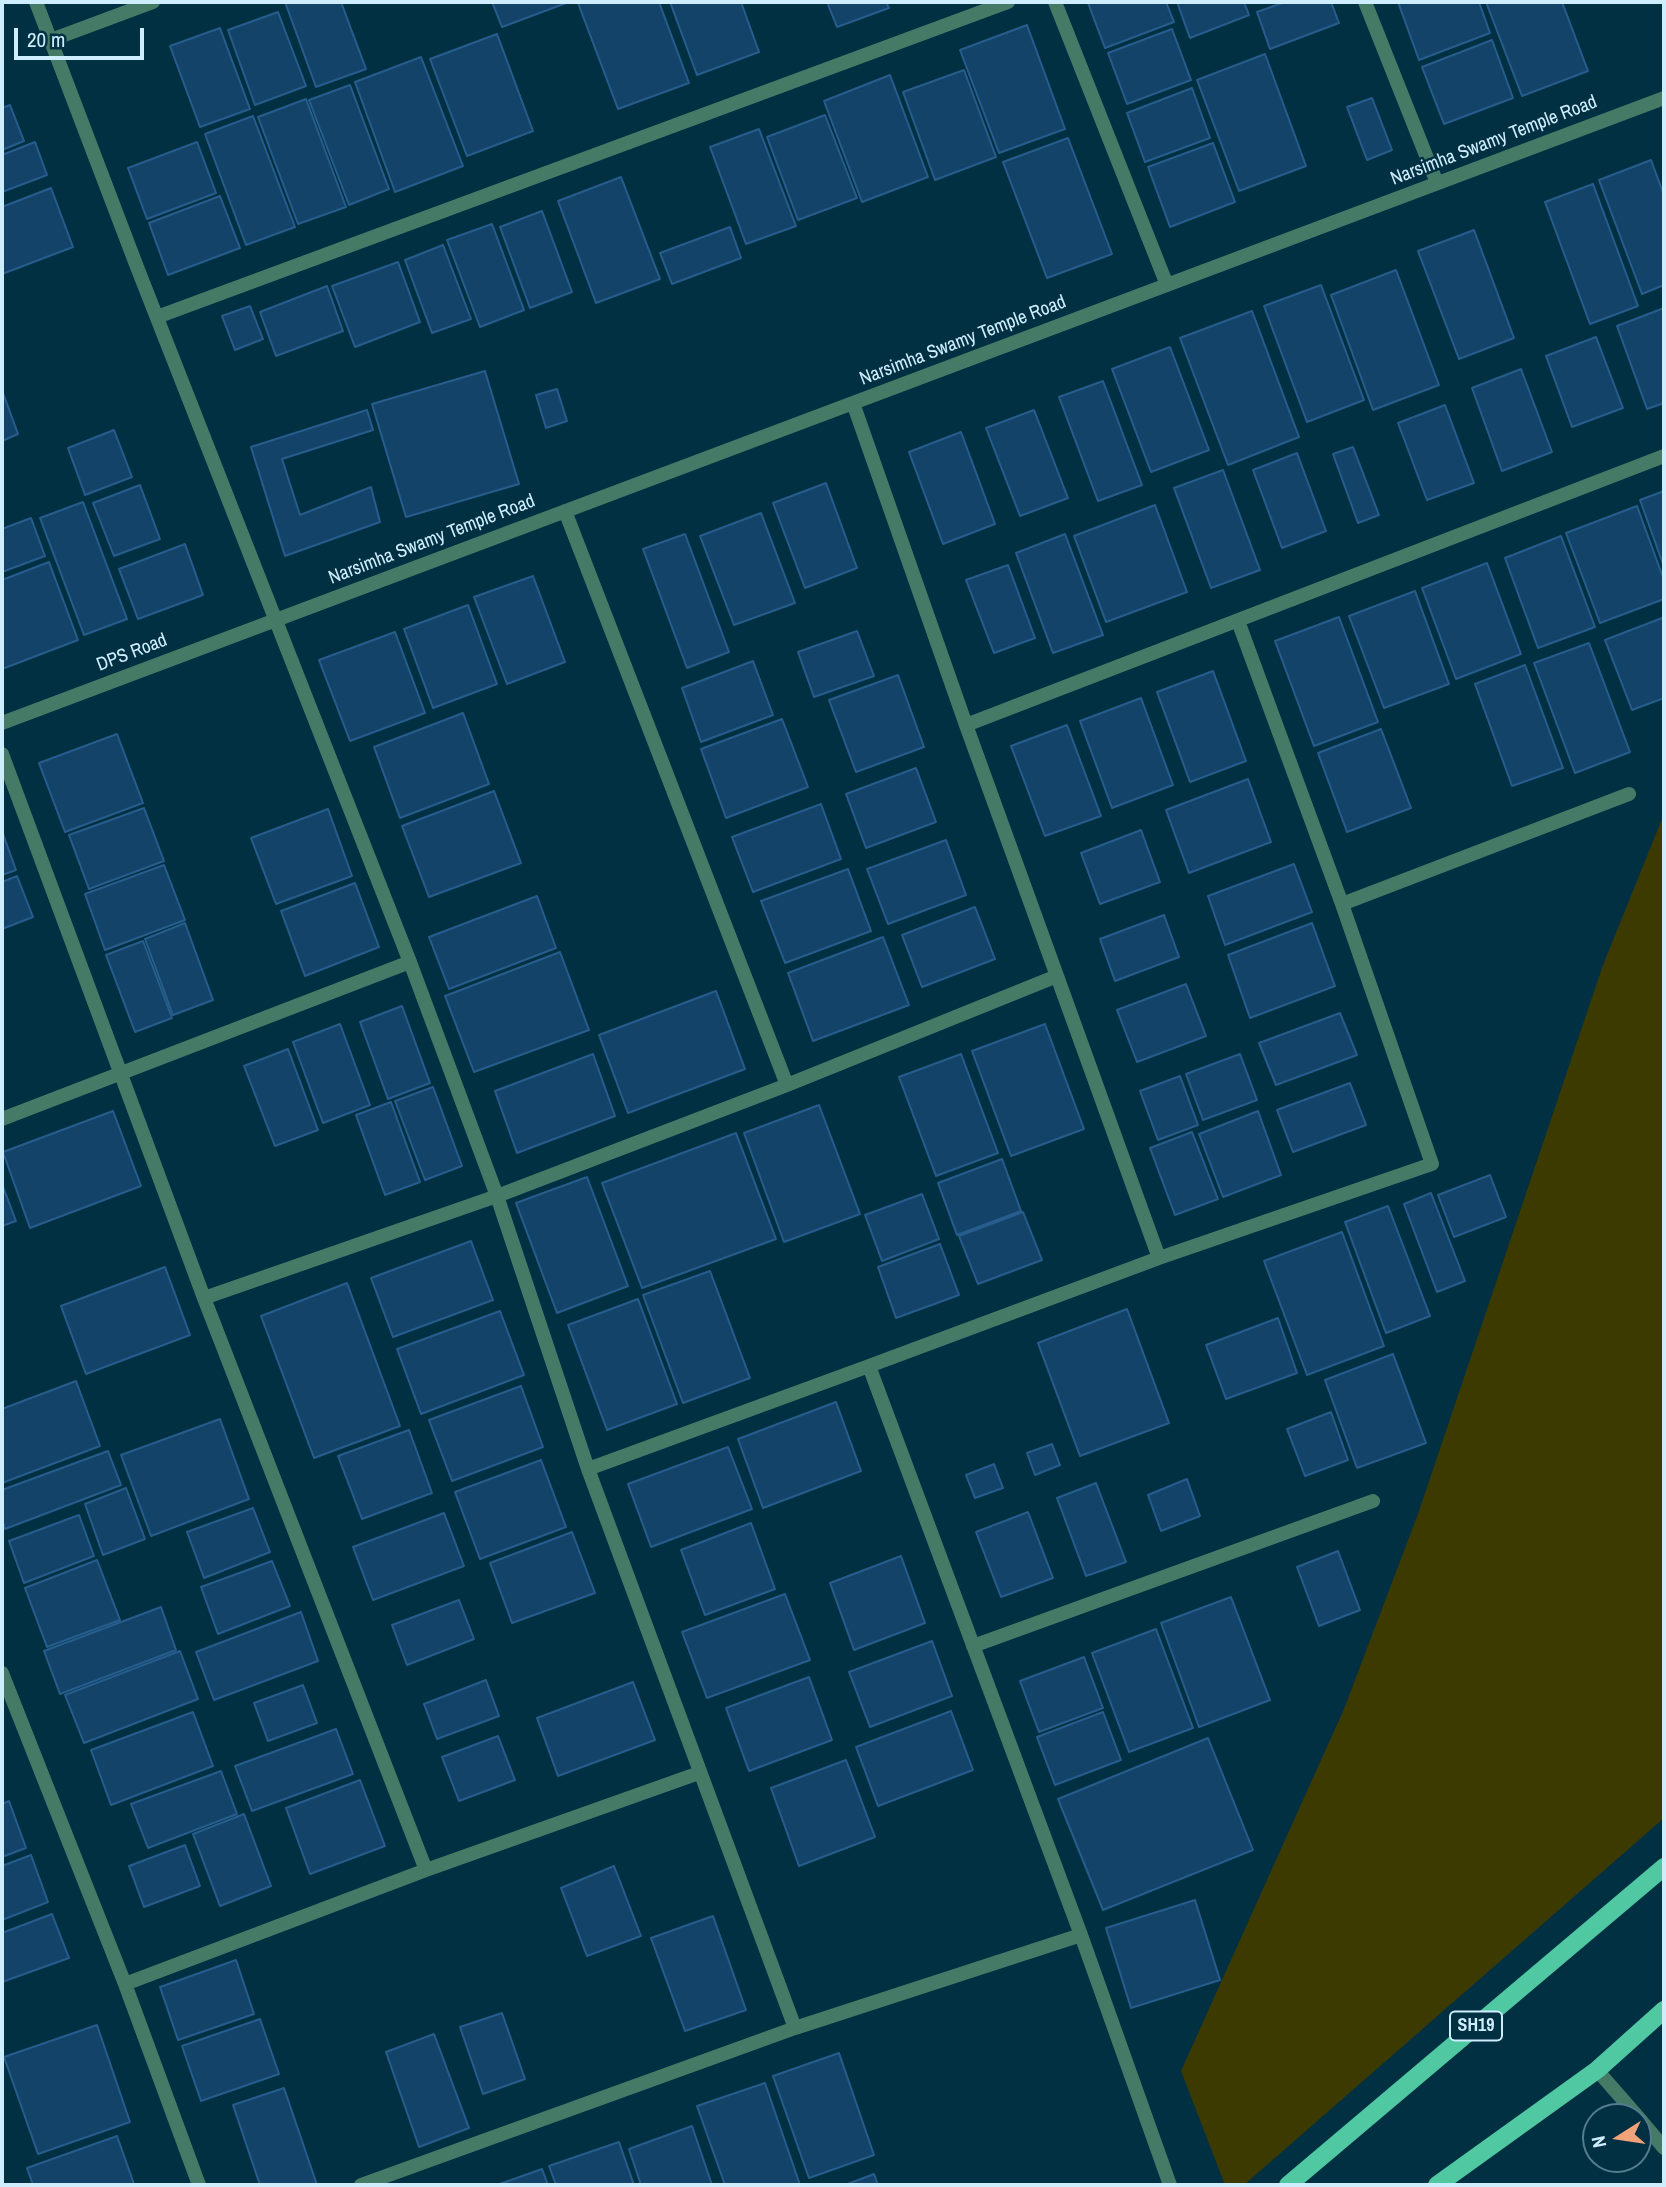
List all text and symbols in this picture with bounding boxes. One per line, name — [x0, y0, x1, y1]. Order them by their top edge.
scale bar — [18, 14, 147, 58]
text: 20 m — [27, 25, 65, 54]
street label: Narsimha Swamy Temple Road — [1388, 91, 1600, 191]
street label: Narsimha Swamy Temple Road — [857, 291, 1069, 391]
street label: Narsimha Swamy Temple Road — [326, 490, 538, 590]
street label: DPS Road — [94, 629, 170, 677]
road number: SH19 — [1450, 2012, 1502, 2040]
north arrow — [1582, 2103, 1652, 2173]
text: N — [1585, 2134, 1612, 2150]

